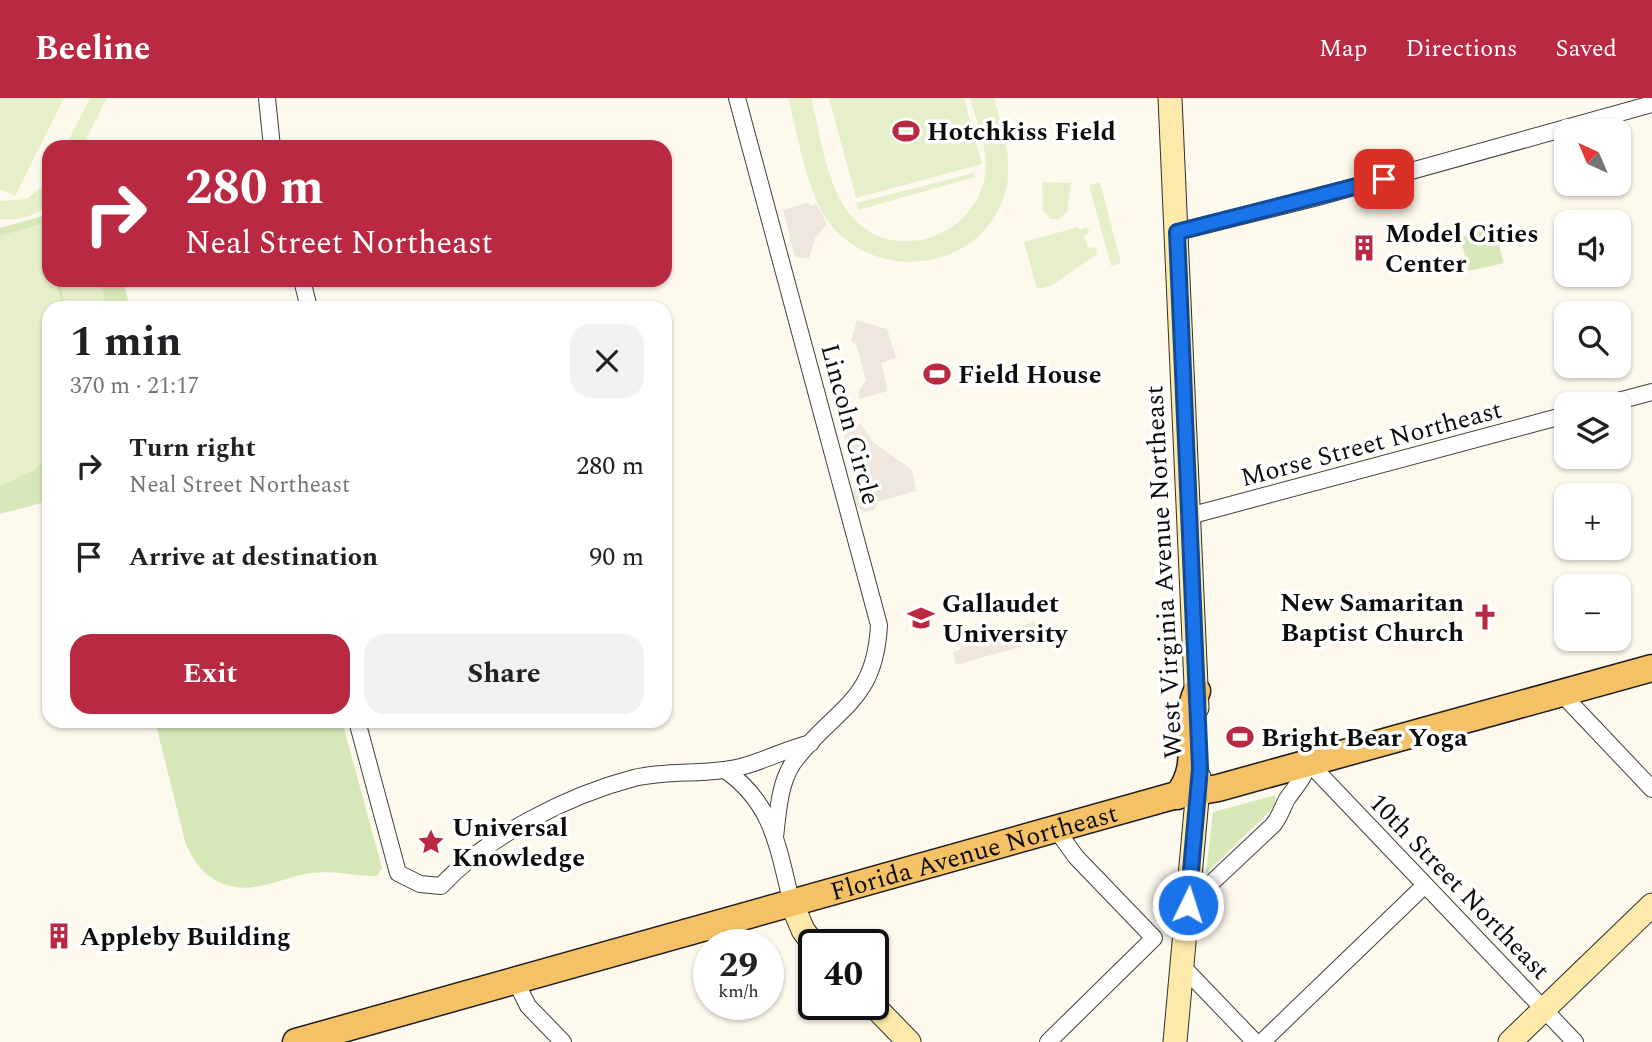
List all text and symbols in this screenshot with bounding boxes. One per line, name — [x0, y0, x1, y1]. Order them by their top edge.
text: Beeline — [35, 24, 150, 74]
text: Map — [1319, 31, 1367, 67]
text: Directions — [1405, 31, 1517, 67]
text: Saved — [1555, 31, 1617, 67]
place label: Hotchkiss Field — [927, 112, 1116, 152]
sports icon: Hotchkiss Field — [891, 116, 921, 146]
north arrow — [1554, 119, 1631, 196]
map controls — [1554, 119, 1631, 651]
pin — [1354, 149, 1414, 209]
text: 280 m — [185, 151, 324, 226]
icon: arrive — [1365, 160, 1403, 198]
icon: right — [70, 168, 161, 259]
button: sound — [1554, 210, 1631, 287]
place label: Model Cities Center — [1385, 214, 1539, 284]
text: Neal Street Northeast — [185, 219, 493, 268]
building icon: Model Cities Center — [1349, 233, 1379, 263]
button: search — [1554, 301, 1631, 378]
text: 1 min — [70, 311, 182, 374]
button: close — [570, 324, 644, 398]
street label: Lincoln Circle — [809, 339, 891, 509]
place label: Field House — [958, 355, 1102, 395]
sports icon: Field House — [922, 359, 952, 389]
text: 370 m · 21:17 — [70, 369, 199, 404]
street label: West Virginia Avenue Northeast — [1134, 384, 1194, 760]
street label: Morse Street Northeast — [1236, 390, 1507, 498]
button: layers — [1554, 392, 1631, 469]
text: Turn right — [129, 428, 256, 468]
text: 280 m — [576, 446, 644, 486]
icon: right — [70, 447, 108, 485]
text: Neal Street Northeast — [129, 468, 350, 503]
button: + — [1554, 483, 1631, 560]
text: Arrive at destination — [129, 537, 378, 577]
text: 90 m — [589, 537, 644, 577]
icon: arrive — [70, 538, 108, 576]
button: − — [1554, 574, 1631, 651]
place label: New Samaritan Baptist Church — [1280, 583, 1464, 653]
place label: Gallaudet University — [942, 584, 1069, 654]
church icon: New Samaritan Baptist Church — [1470, 602, 1500, 632]
school or university icon: Gallaudet University — [906, 603, 936, 633]
button: Exit — [70, 634, 350, 714]
button: Share — [364, 634, 644, 714]
place label: Bright Bear Yoga — [1261, 718, 1468, 758]
sports icon: Bright Bear Yoga — [1225, 722, 1255, 752]
street label: 10th Street Northeast — [1359, 784, 1559, 989]
street label: Florida Avenue Northeast — [826, 793, 1122, 912]
place label: Universal Knowledge — [452, 808, 585, 878]
place icon: Universal Knowledge — [416, 827, 446, 857]
position arrow — [1151, 868, 1225, 942]
place label: Appleby Building — [80, 917, 291, 957]
building icon: Appleby Building — [44, 921, 74, 951]
speed limit sign: 40 — [798, 929, 889, 1020]
text: 29 — [719, 939, 758, 992]
text: km/h — [718, 978, 759, 1005]

